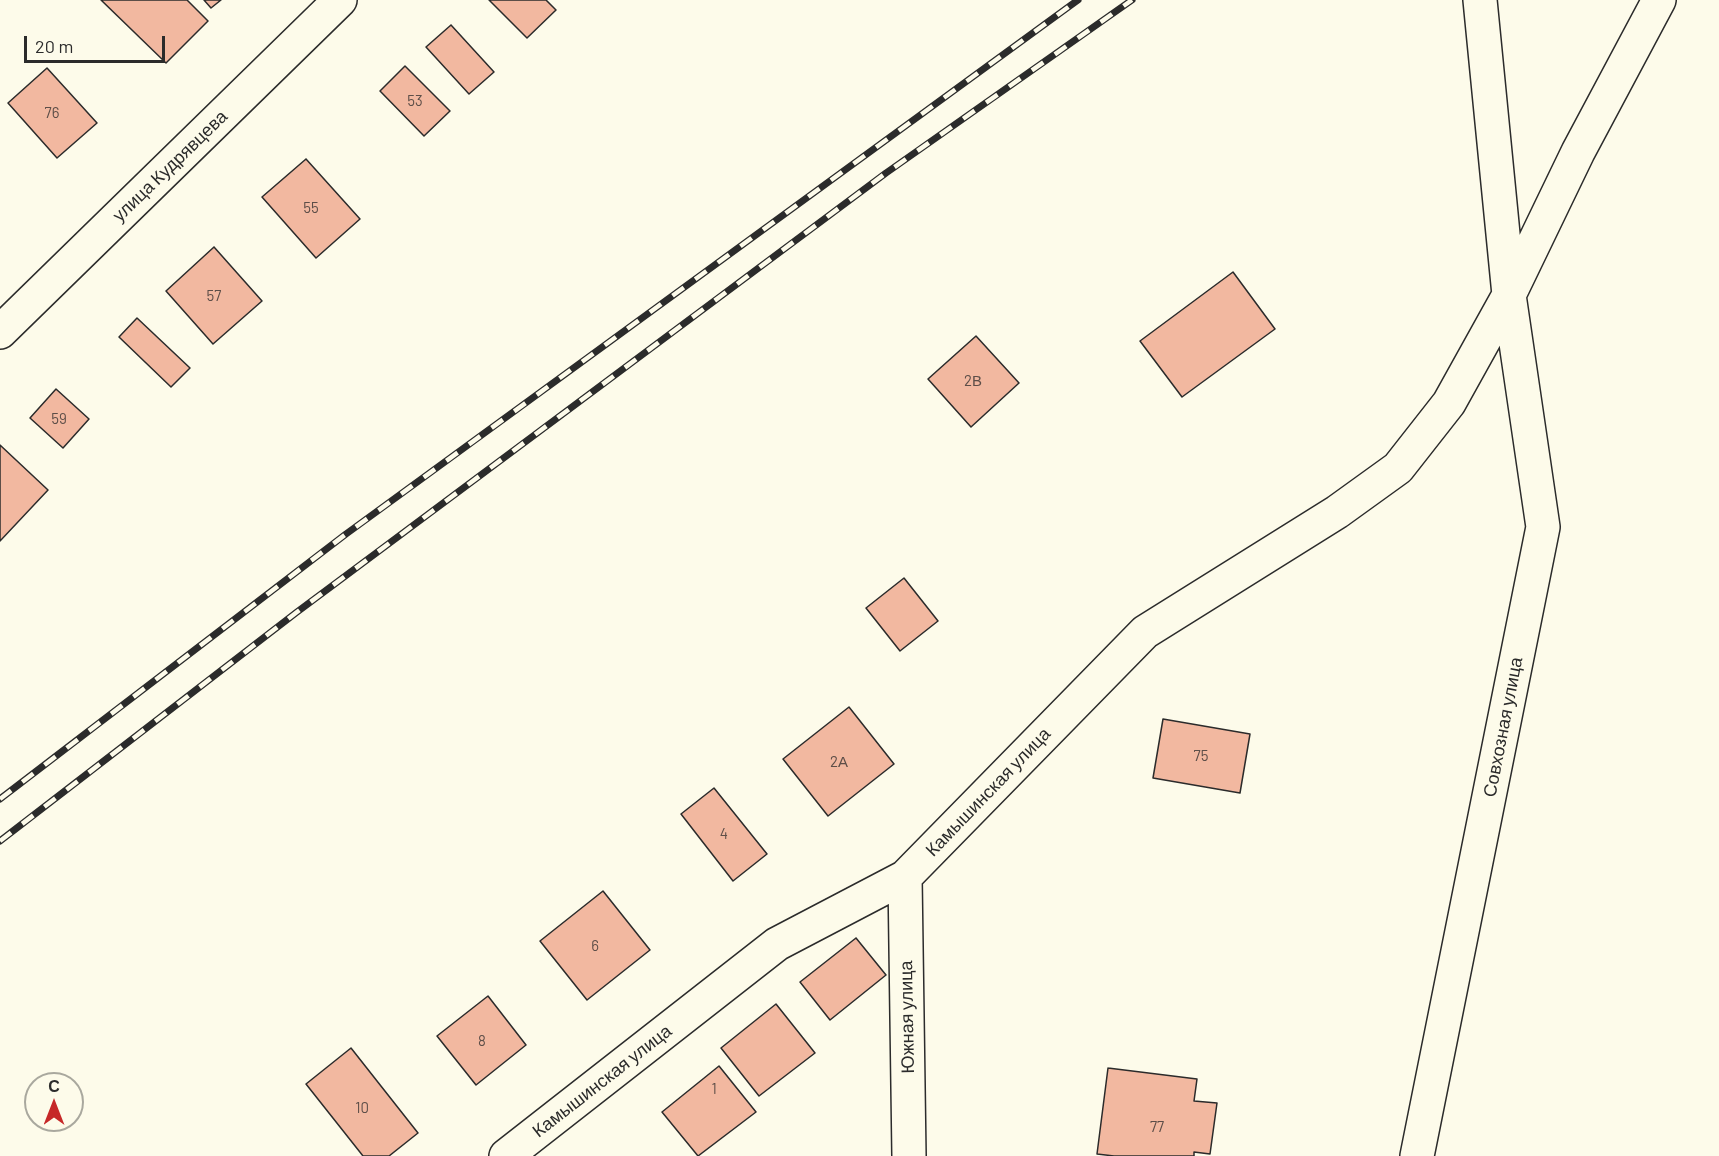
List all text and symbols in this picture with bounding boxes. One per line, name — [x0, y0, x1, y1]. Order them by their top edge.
scale bar — [27, 24, 168, 62]
text: 20 m — [35, 35, 73, 57]
house number: 53 — [407, 92, 423, 110]
house number: 76 — [45, 104, 59, 122]
street label: улица Кудрявцева — [108, 106, 232, 226]
house number: 55 — [303, 199, 319, 217]
house number: 57 — [207, 287, 221, 305]
house number: 2В — [964, 372, 982, 390]
house number: 59 — [51, 410, 67, 428]
street label: Совхозная улица — [1479, 655, 1527, 799]
street label: Камышинская улица — [921, 723, 1055, 861]
house number: 75 — [1194, 747, 1208, 765]
house number: 2А — [830, 753, 848, 771]
house number: 4 — [720, 825, 728, 843]
house number: 6 — [591, 937, 599, 955]
street label: Южная улица — [895, 960, 919, 1074]
street label: Камышинская улица — [528, 1020, 676, 1142]
house number: 8 — [478, 1032, 486, 1050]
north arrow — [24, 1072, 84, 1132]
text: С — [48, 1076, 60, 1095]
house number: 1 — [711, 1080, 717, 1098]
house number: 10 — [355, 1099, 369, 1117]
house number: 77 — [1150, 1118, 1164, 1136]

